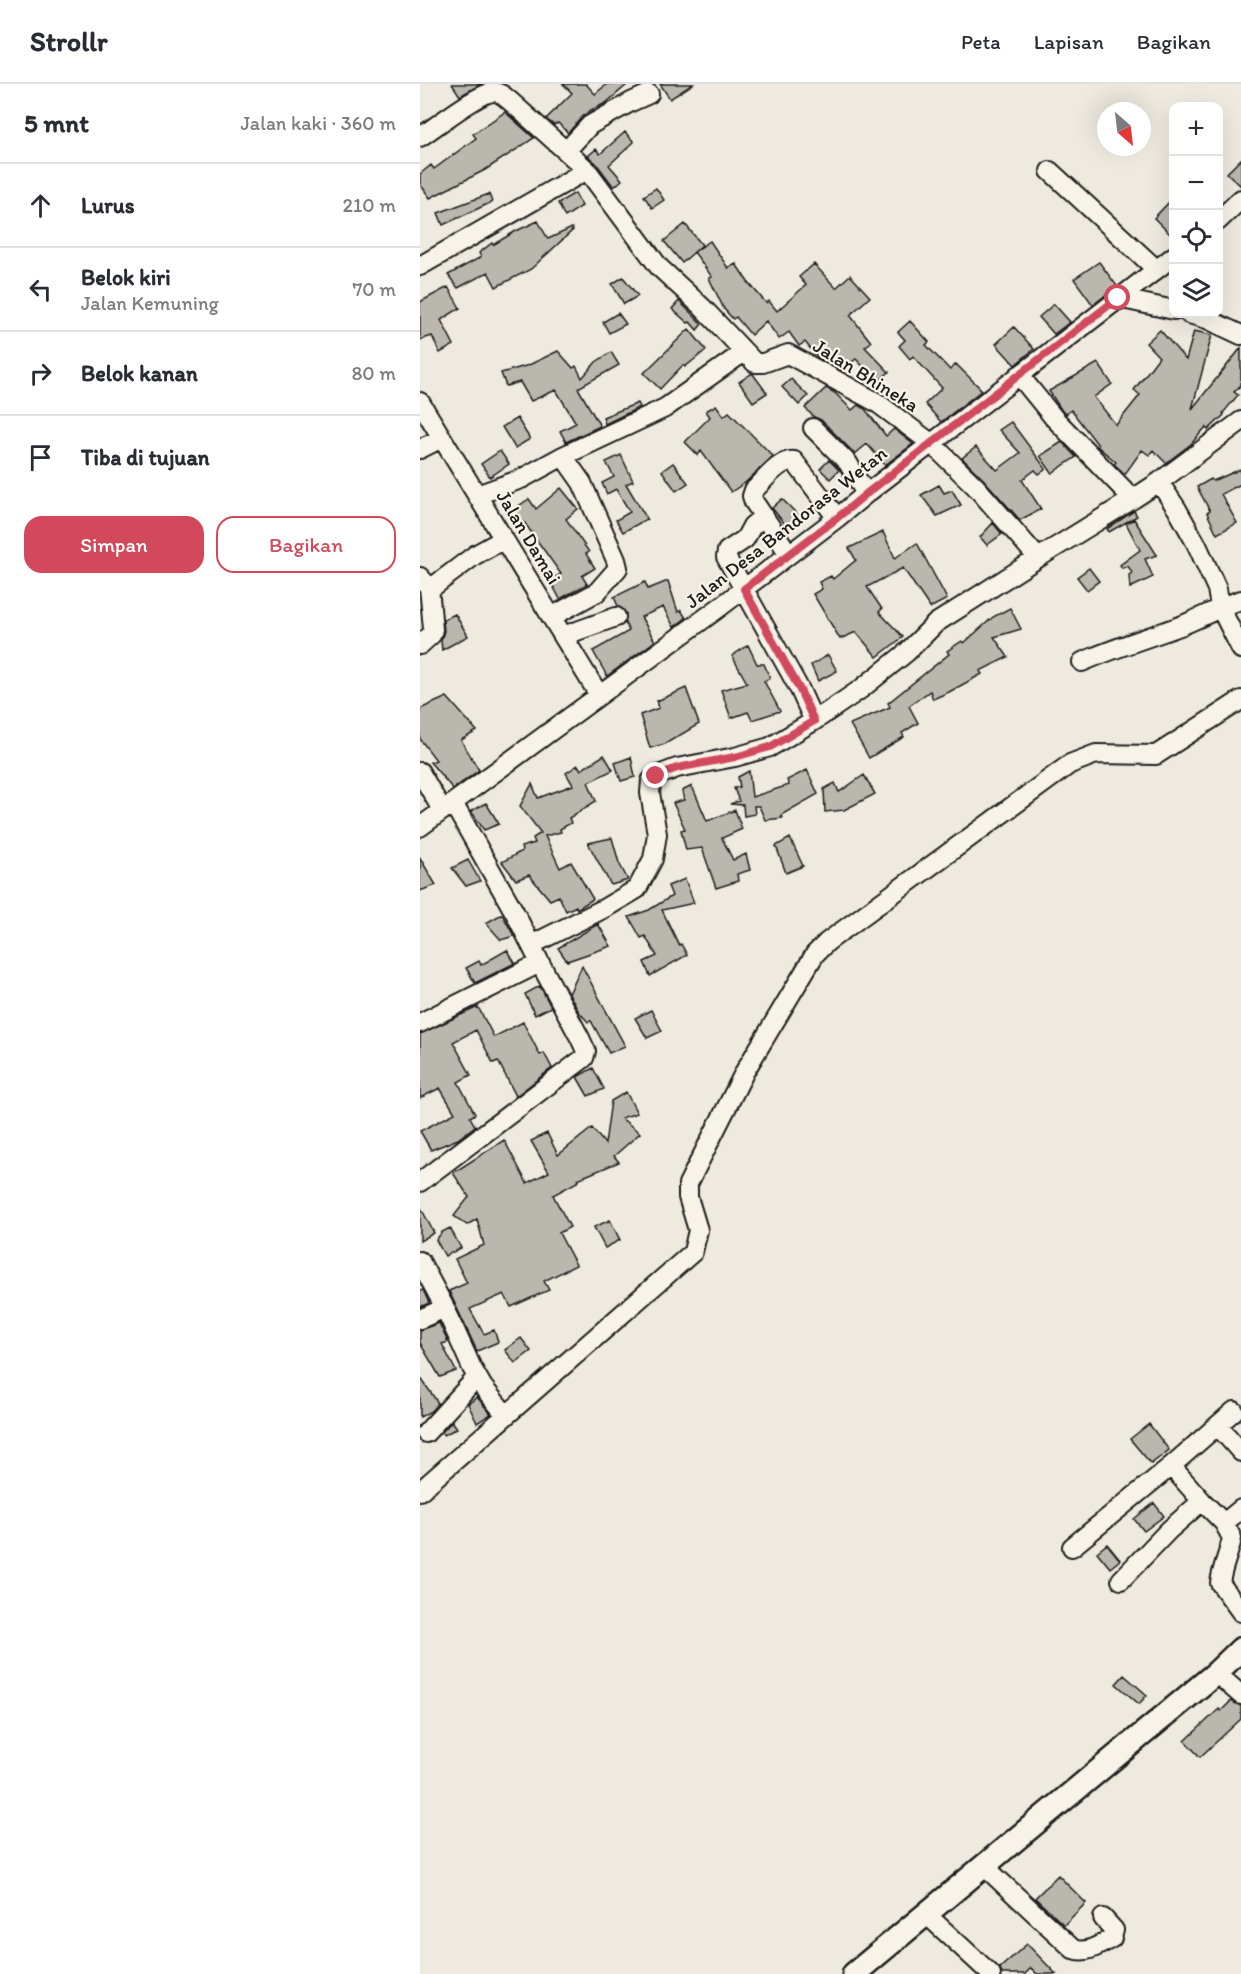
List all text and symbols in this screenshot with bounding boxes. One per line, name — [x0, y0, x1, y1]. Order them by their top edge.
text: Strollr — [30, 24, 108, 58]
text: Peta — [961, 29, 1001, 54]
text: Lapisan — [1034, 29, 1104, 54]
text: Bagikan — [1137, 29, 1211, 54]
north arrow — [1097, 102, 1151, 156]
map controls — [1169, 102, 1223, 318]
button: + — [1169, 102, 1223, 156]
text: 5 mnt — [24, 107, 89, 139]
text: Jalan kaki · 360 m — [240, 111, 396, 135]
button: − — [1169, 156, 1223, 210]
icon: ahead — [24, 189, 57, 222]
text: Lurus — [81, 192, 135, 219]
text: 210 m — [343, 193, 396, 217]
button: locate — [1169, 210, 1223, 264]
text: Belok kiri — [81, 264, 171, 291]
button: layers — [1169, 264, 1223, 318]
icon: left — [24, 273, 57, 306]
text: 70 m — [352, 277, 396, 301]
route start — [1104, 284, 1130, 310]
text: Jalan Kemuning — [81, 291, 219, 315]
street label: Jalan Bhineka — [809, 333, 923, 417]
icon: right — [24, 357, 57, 390]
text: Belok kanan — [81, 360, 198, 387]
text: 80 m — [351, 361, 396, 385]
icon: arrive — [24, 441, 57, 474]
street label: Jalan Desa Bandorasa Wetan — [680, 441, 892, 613]
text: Tiba di tujuan — [81, 444, 210, 471]
street label: Jalan Damai — [491, 485, 567, 589]
button: Simpan — [24, 516, 204, 573]
button: Bagikan — [216, 516, 396, 573]
route end — [642, 762, 668, 788]

